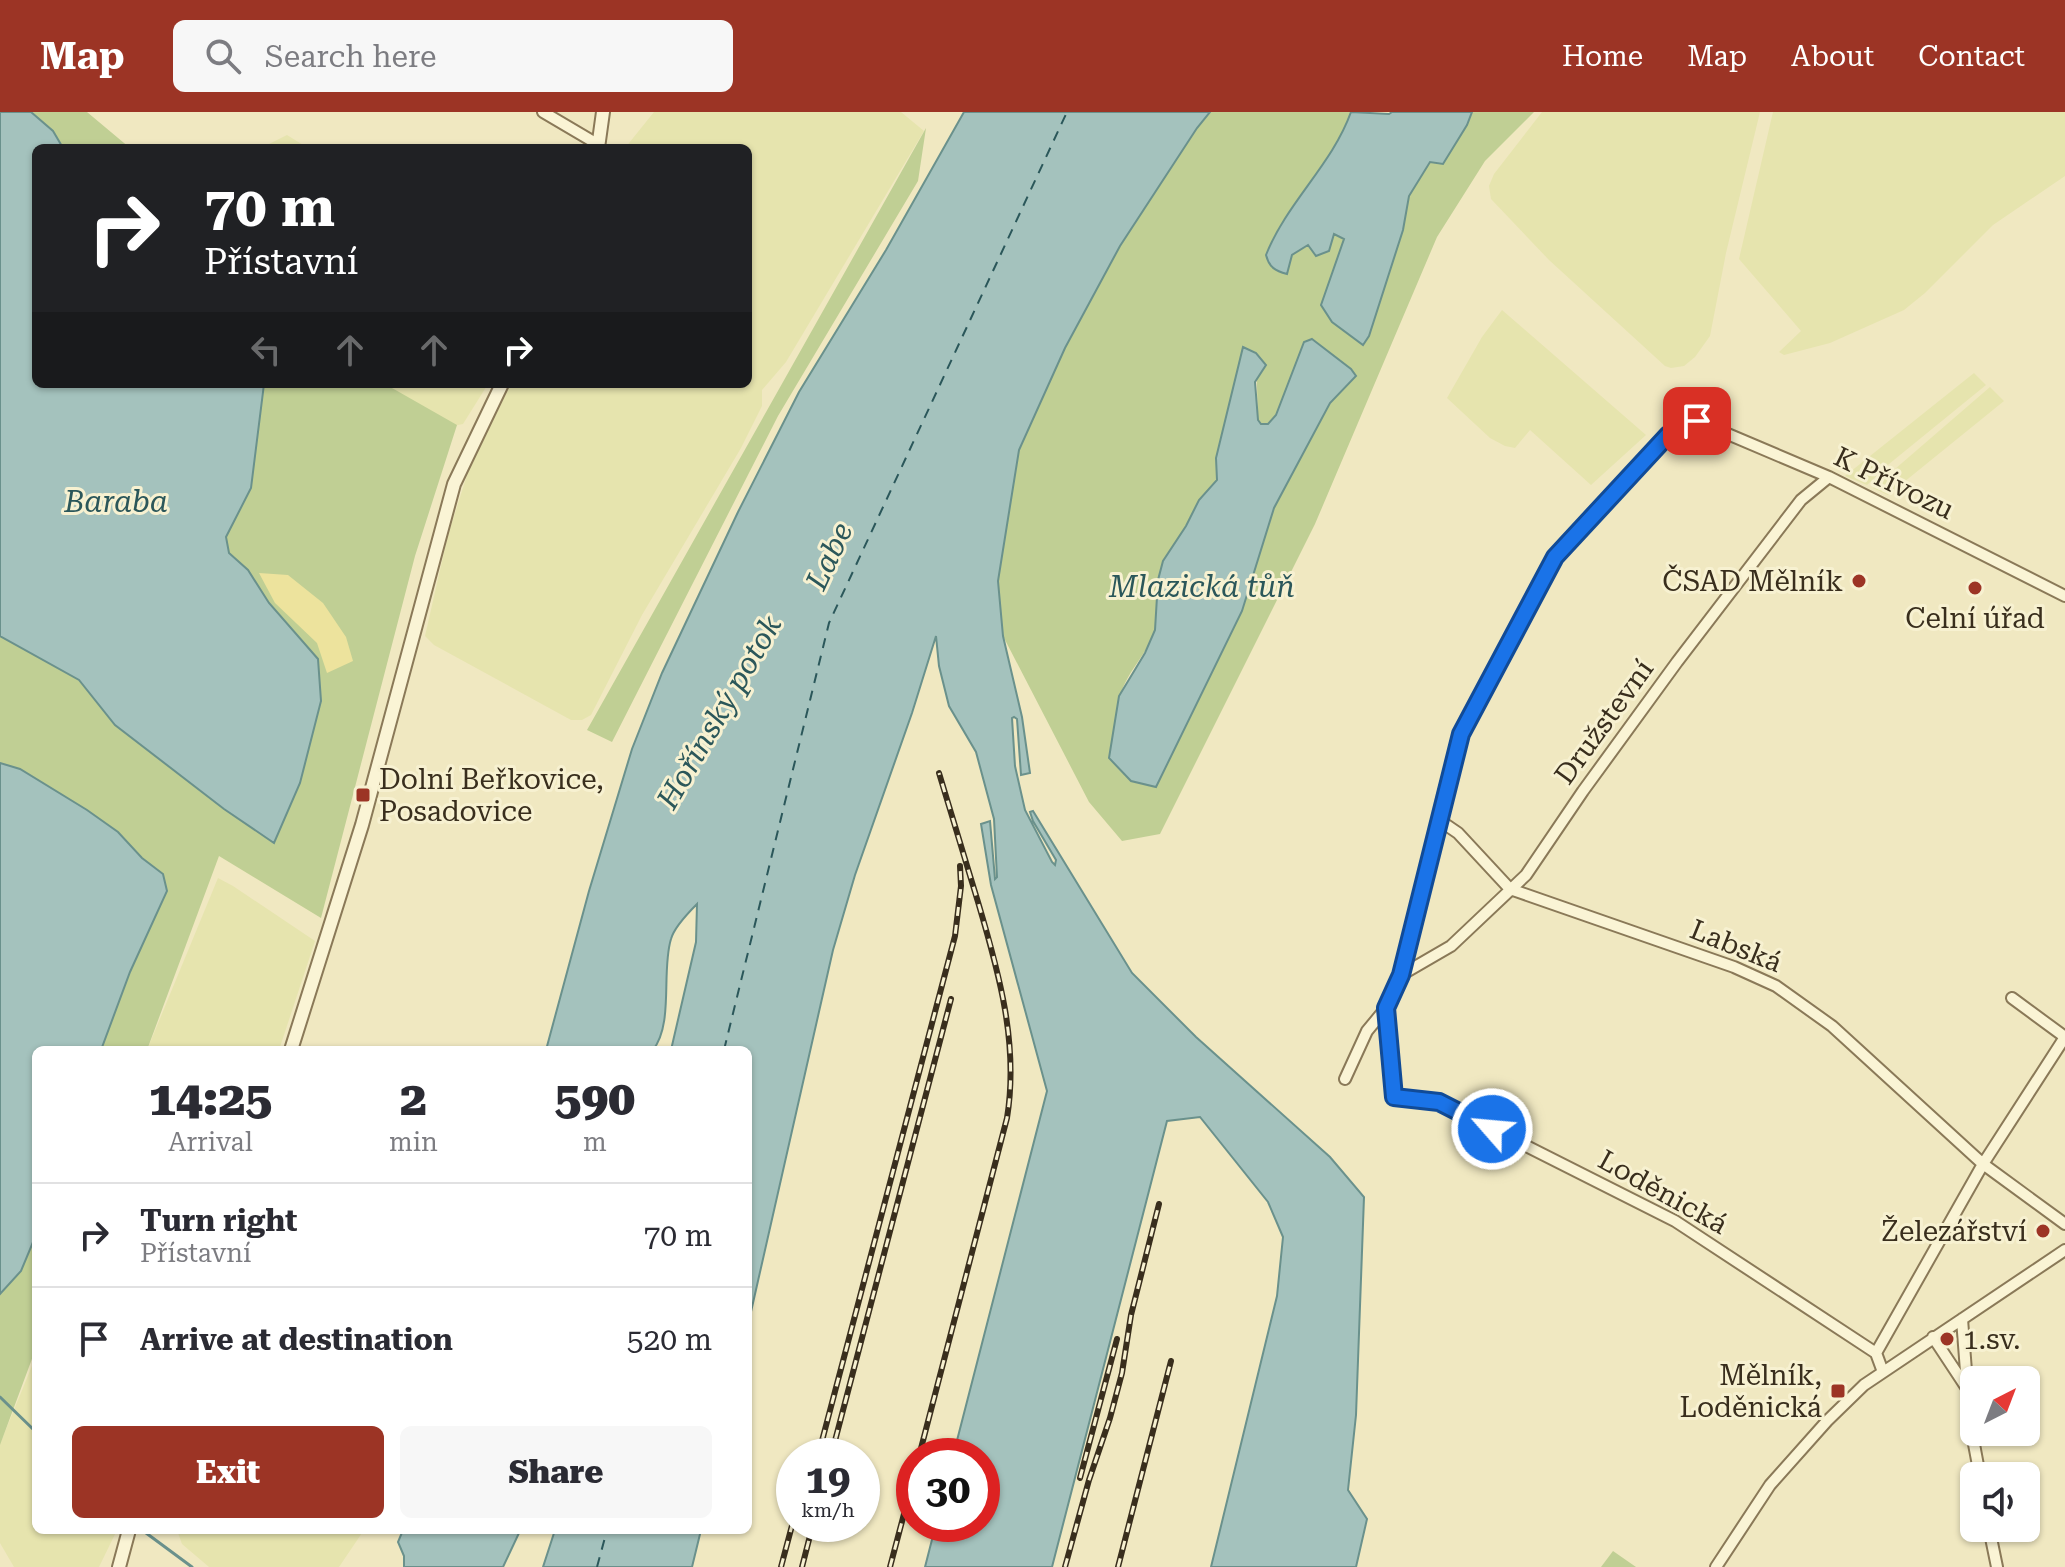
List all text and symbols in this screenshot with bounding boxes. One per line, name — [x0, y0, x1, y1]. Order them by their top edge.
search box — [173, 20, 733, 92]
text: Map — [40, 34, 125, 78]
icon: search — [201, 34, 245, 78]
text: Search here — [265, 39, 437, 74]
text: Home — [1562, 40, 1643, 73]
text: Map — [1687, 40, 1747, 73]
text: About — [1791, 40, 1874, 73]
text: Contact — [1918, 40, 2025, 73]
text: 70 m — [204, 174, 335, 240]
icon: right — [72, 176, 176, 280]
text: Přístavní — [204, 241, 358, 283]
icon: left — [244, 328, 288, 372]
icon: ahead — [328, 328, 372, 372]
icon: ahead — [412, 328, 456, 372]
icon: right — [496, 328, 540, 372]
pin — [1663, 387, 1731, 455]
icon: arrive — [1675, 399, 1719, 443]
street label: K Přívozu — [1829, 440, 1959, 526]
water label: Baraba — [63, 484, 168, 519]
water label: Labe — [798, 517, 860, 596]
place label: ČSAD Mělník — [1662, 564, 1843, 598]
water label: Mlazická tůň — [1108, 569, 1295, 604]
marker: ČSAD Mělník — [1850, 572, 1868, 590]
marker: Celní úřad — [1966, 579, 1984, 597]
place label: Celní úřad — [1905, 602, 2045, 635]
water label: Hořínský potok — [649, 609, 789, 816]
street label: Družstevní — [1548, 653, 1660, 791]
place label: Dolní Beřkovice, Posadovice — [379, 763, 604, 828]
marker: Dolní Beřkovice, Posadovice — [354, 786, 372, 804]
street label: Labská — [1685, 913, 1787, 979]
text: 14:25 — [149, 1071, 272, 1127]
text: 2 — [400, 1071, 427, 1127]
text: 590 — [555, 1071, 635, 1127]
position arrow — [1450, 1087, 1534, 1171]
text: Arrival — [168, 1127, 253, 1157]
text: min — [389, 1127, 438, 1157]
text: m — [583, 1127, 607, 1157]
street label: Loděnická — [1593, 1143, 1733, 1241]
text: Turn right — [140, 1203, 297, 1238]
icon: right — [72, 1213, 116, 1257]
place label: Železářství — [1881, 1215, 2027, 1248]
text: 70 m — [643, 1218, 712, 1253]
marker: Železářství — [2034, 1222, 2052, 1240]
text: Přístavní — [140, 1238, 251, 1268]
icon: arrive — [72, 1317, 116, 1361]
text: Arrive at destination — [140, 1322, 453, 1357]
text: 520 m — [627, 1322, 712, 1357]
place label: 1.sv. — [1963, 1323, 2020, 1356]
marker: 1.sv. — [1938, 1330, 1956, 1348]
place label: Mělník, Loděnická — [1679, 1359, 1822, 1424]
north arrow — [1960, 1366, 2040, 1446]
map controls — [1960, 1366, 2040, 1542]
marker: Mělník, Loděnická — [1829, 1382, 1847, 1400]
button: Exit — [72, 1426, 384, 1518]
button: Share — [400, 1426, 712, 1518]
speed limit sign: 30 — [896, 1438, 1000, 1542]
text: 19 — [806, 1456, 850, 1503]
button: sound — [1960, 1462, 2040, 1542]
text: km/h — [801, 1498, 855, 1522]

